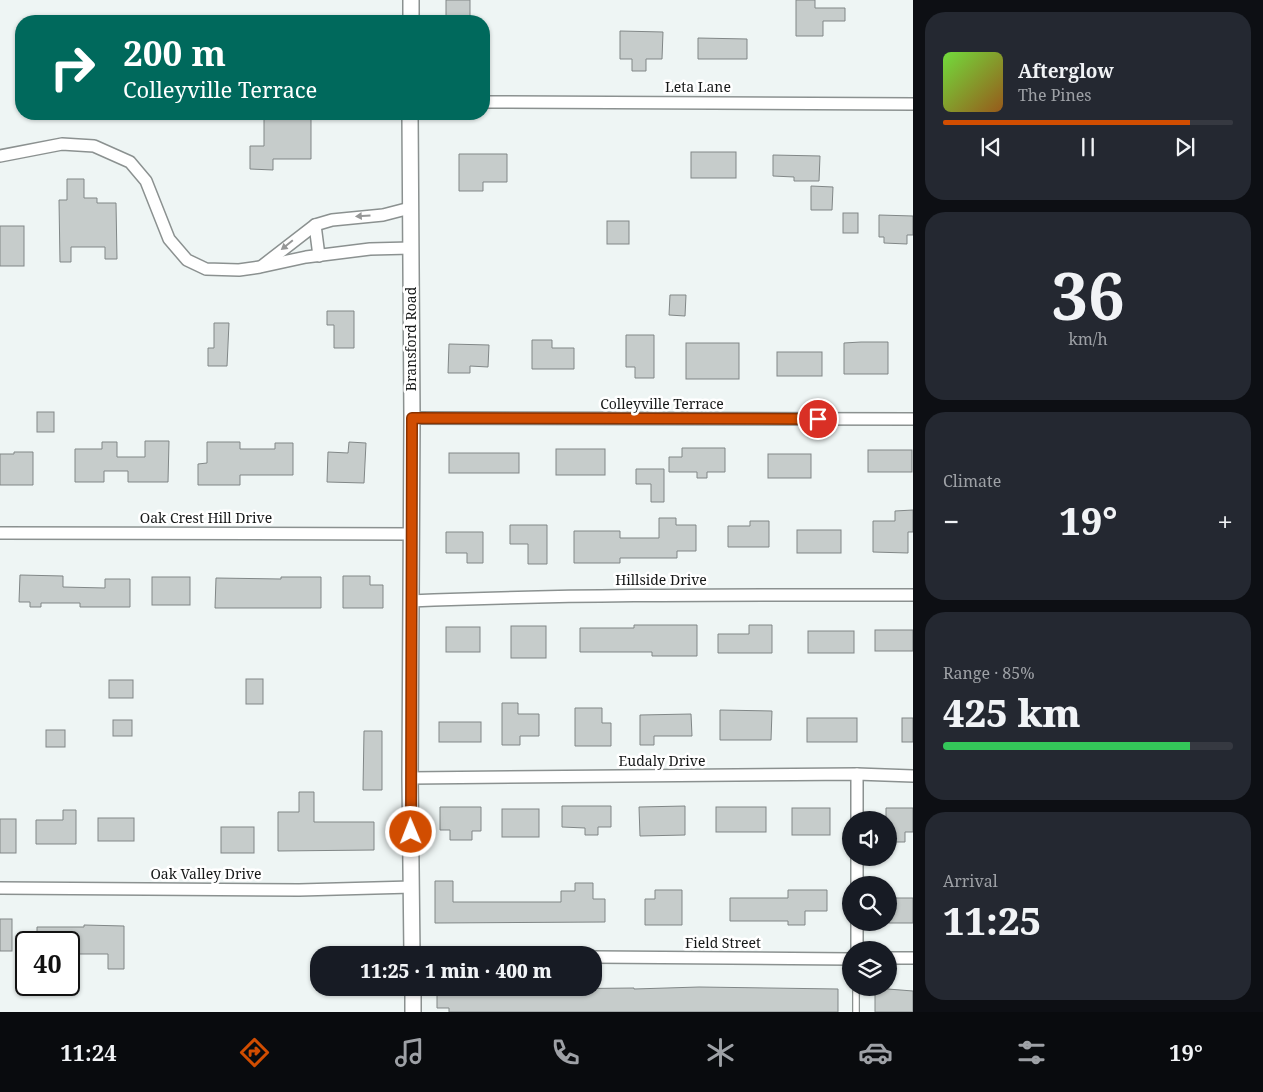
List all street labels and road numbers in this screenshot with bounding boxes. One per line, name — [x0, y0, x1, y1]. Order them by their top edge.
street label: Leta Lane — [665, 77, 731, 96]
street label: Bransford Road — [401, 286, 420, 391]
street label: Colleyville Terrace — [600, 394, 724, 413]
street label: Oak Crest Hill Drive — [140, 508, 272, 527]
street label: Hillside Drive — [615, 570, 707, 589]
street label: Eudaly Drive — [619, 751, 705, 770]
street label: Oak Valley Drive — [150, 864, 262, 883]
street label: Field Street — [685, 933, 761, 952]

